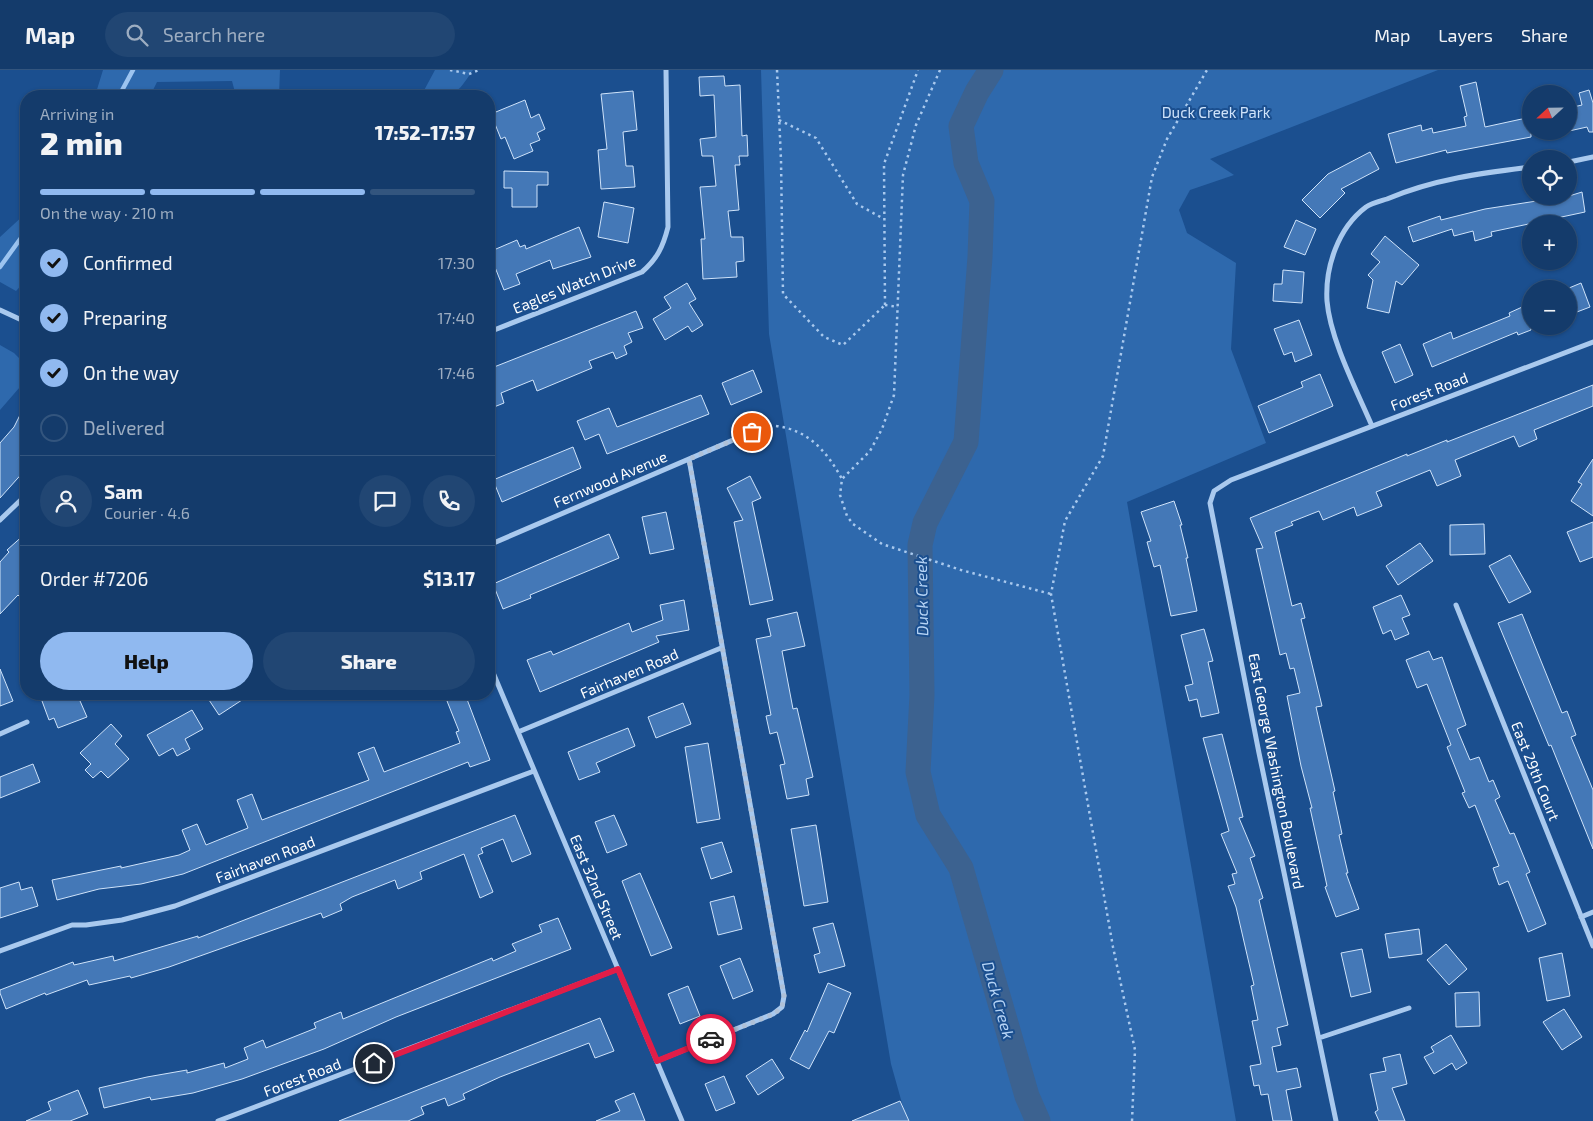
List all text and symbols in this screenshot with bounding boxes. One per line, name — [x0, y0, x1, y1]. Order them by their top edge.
search box — [105, 12, 455, 57]
text: Map — [25, 20, 75, 49]
icon: search — [123, 21, 151, 49]
text: Search here — [163, 23, 265, 46]
text: Map — [1374, 24, 1410, 46]
text: Layers — [1438, 24, 1493, 46]
text: Share — [1521, 24, 1568, 46]
north arrow — [1522, 85, 1578, 140]
map controls — [1522, 85, 1577, 335]
park label: Duck Creek Park — [1162, 103, 1271, 121]
text: Arriving in — [40, 104, 114, 123]
text: 17:52–17:57 — [375, 121, 475, 144]
text: 2 min — [40, 123, 123, 161]
button: locate — [1522, 150, 1577, 205]
text: On the way · 210 m — [40, 203, 174, 222]
button: + — [1522, 215, 1577, 270]
icon: check — [40, 249, 68, 277]
text: Confirmed — [83, 251, 173, 274]
street label: Eagles Watch Drive — [510, 251, 638, 317]
text: 17:30 — [438, 253, 475, 272]
button: − — [1522, 280, 1577, 335]
icon: check — [40, 304, 68, 332]
text: Preparing — [83, 306, 167, 329]
text: 17:40 — [437, 308, 475, 327]
icon: check — [40, 359, 68, 387]
text: On the way — [83, 361, 179, 384]
text: 17:46 — [438, 363, 475, 382]
street label: Forest Road — [1388, 368, 1470, 414]
pin — [731, 411, 773, 453]
text: Delivered — [83, 416, 165, 439]
icon: bag — [738, 418, 766, 446]
street label: Fernwood Avenue — [550, 447, 670, 511]
button: person — [40, 475, 92, 527]
button: chat — [359, 475, 411, 527]
button: phone — [423, 475, 475, 527]
text: Sam — [104, 480, 143, 503]
text: Courier · 4.6 — [104, 503, 190, 522]
water label: Duck Creek — [911, 556, 931, 636]
text: Order #7206 — [40, 567, 148, 590]
text: $13.17 — [423, 567, 475, 590]
button: Help — [40, 632, 253, 690]
button: Share — [263, 632, 475, 690]
street label: Fairhaven Road — [577, 644, 681, 702]
street label: East George Washington Boulevard — [1245, 652, 1309, 890]
street label: East 29th Court — [1508, 719, 1564, 824]
street label: Fairhaven Road — [213, 832, 317, 886]
street label: East 32nd Street — [567, 832, 627, 943]
water label: Duck Creek — [979, 959, 1019, 1041]
courier — [686, 1014, 736, 1064]
icon: car — [697, 1025, 725, 1053]
pin — [353, 1042, 395, 1084]
icon: home — [360, 1049, 388, 1077]
street label: Forest Road — [261, 1054, 343, 1100]

